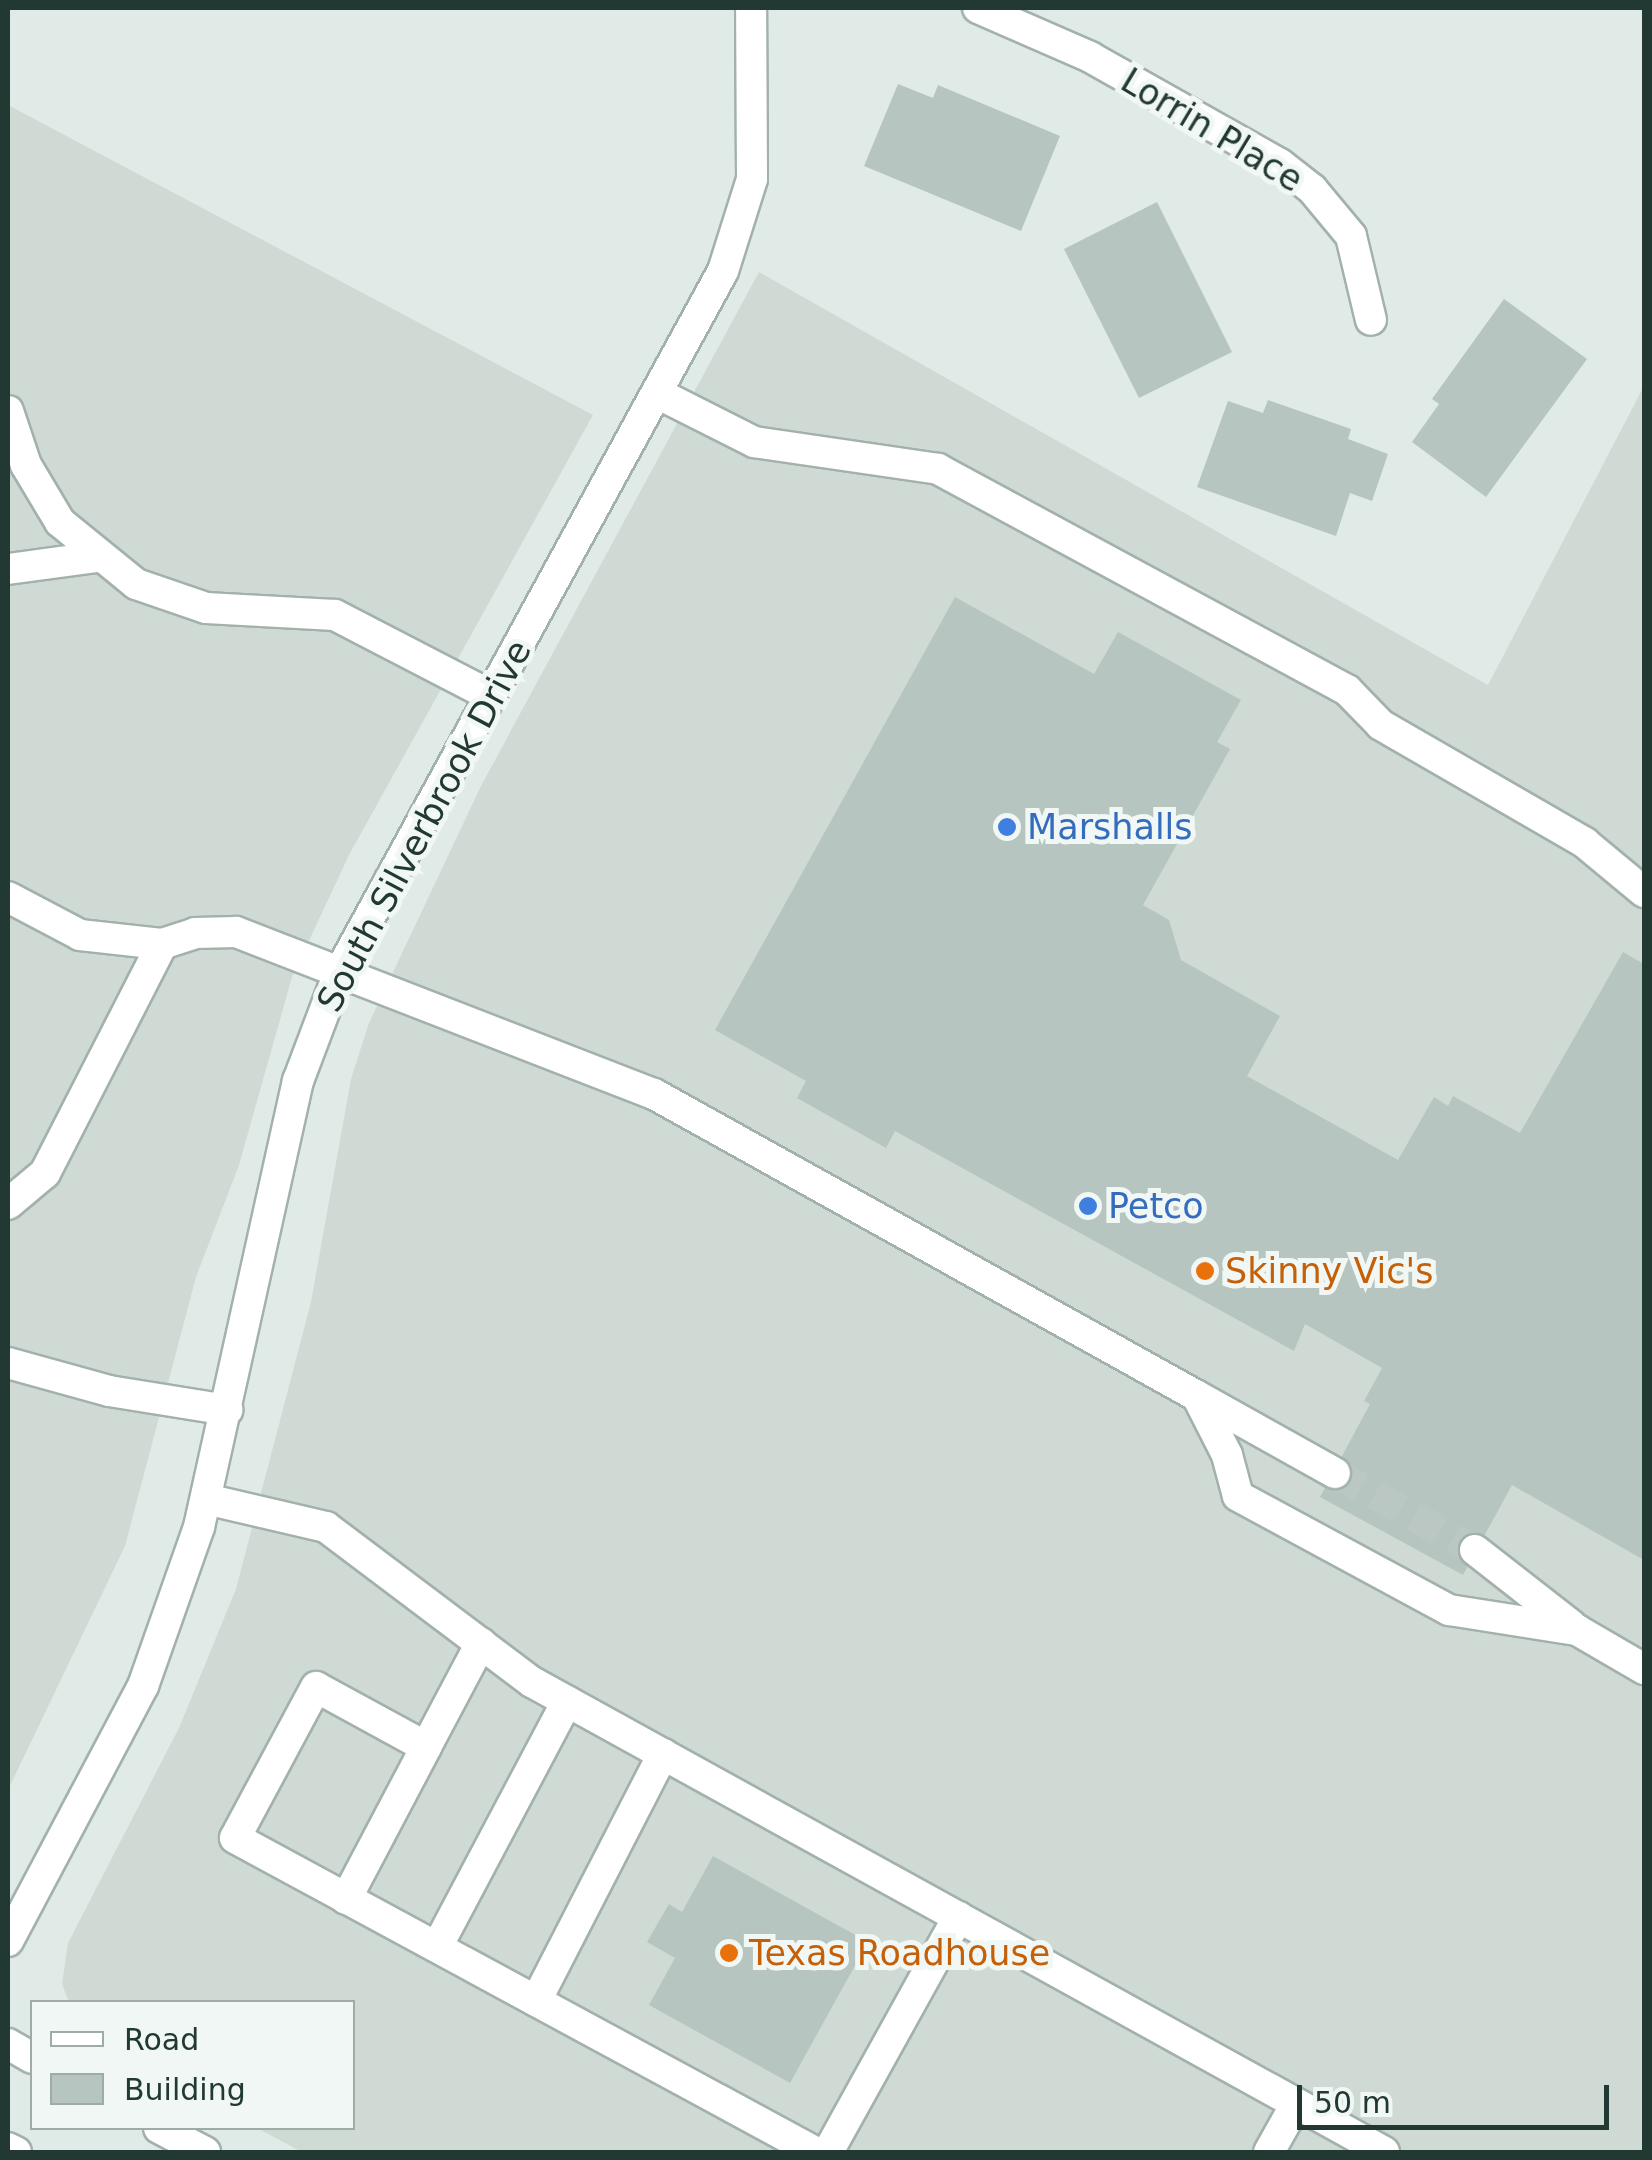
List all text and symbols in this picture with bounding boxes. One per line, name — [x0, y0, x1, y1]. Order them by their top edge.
street label: Lorrin Place — [1114, 59, 1310, 201]
street label: South Silverbrook Drive — [308, 633, 540, 1019]
place label: Marshalls — [1027, 806, 1193, 848]
marker: Marshalls — [996, 816, 1018, 838]
place label: Petco — [1108, 1185, 1204, 1227]
marker: Petco — [1077, 1195, 1099, 1217]
place label: Skinny Vic's — [1225, 1250, 1433, 1292]
marker: Skinny Vic's — [1194, 1260, 1216, 1282]
place label: Texas Roadhouse — [749, 1932, 1050, 1974]
marker: Texas Roadhouse — [718, 1942, 740, 1964]
legend — [30, 2000, 355, 2130]
text: Road — [124, 2022, 199, 2057]
scale bar — [1302, 2065, 1614, 2127]
text: Building — [124, 2072, 246, 2107]
text: 50 m — [1314, 2085, 1391, 2120]

